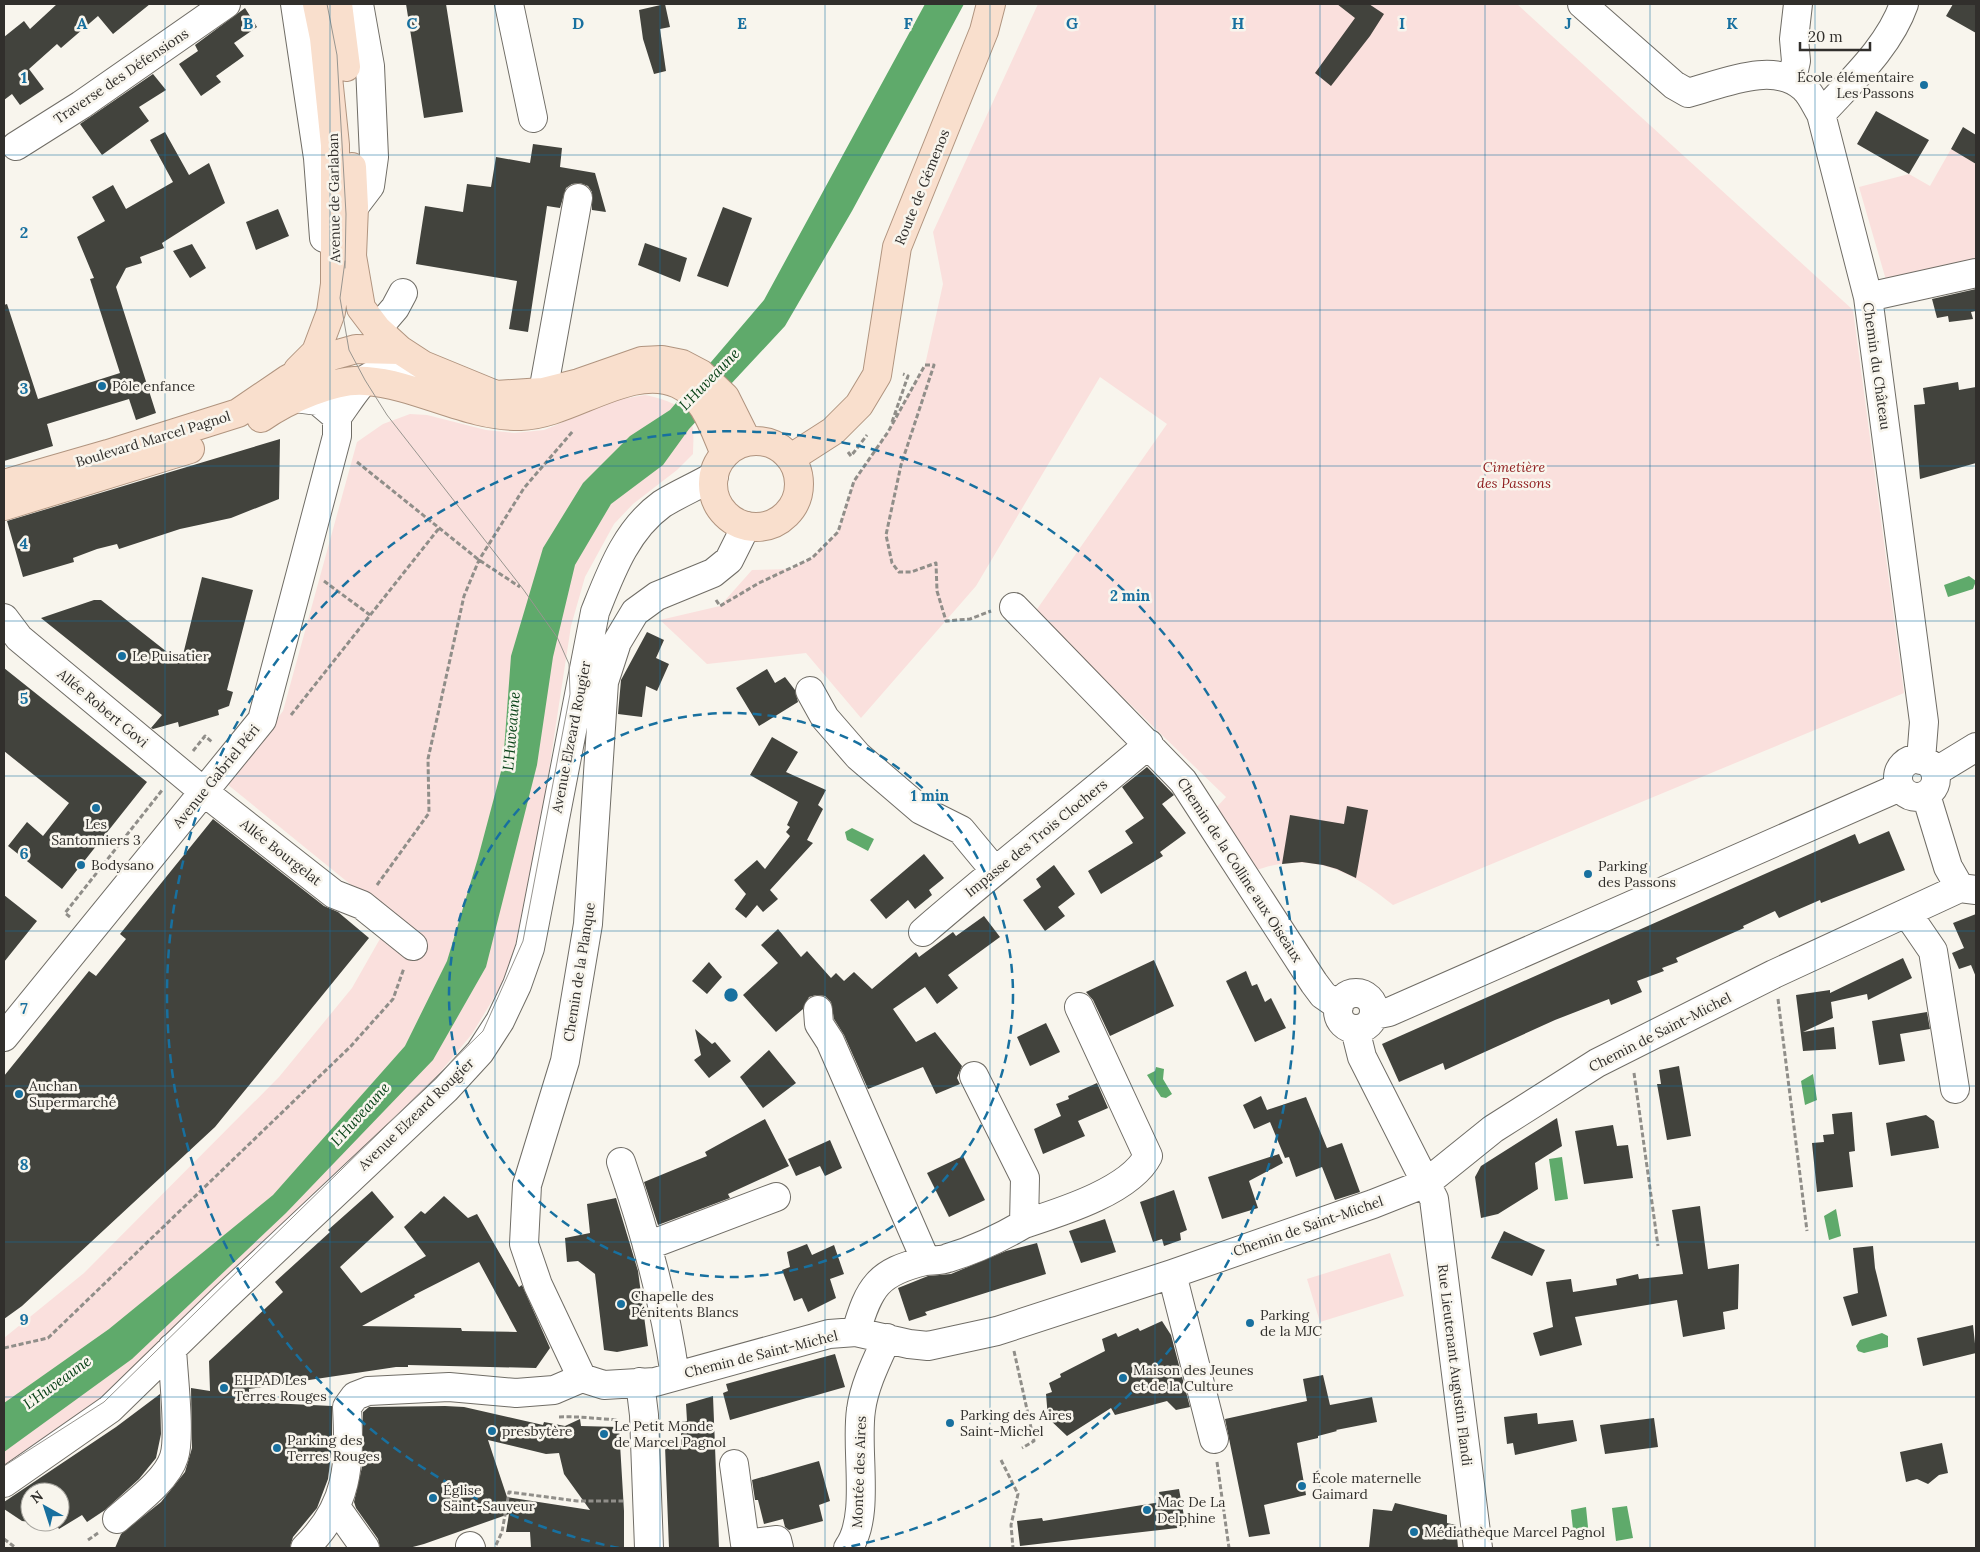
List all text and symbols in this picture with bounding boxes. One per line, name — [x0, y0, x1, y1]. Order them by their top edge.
text: A — [77, 13, 88, 33]
text: B — [243, 13, 254, 33]
text: C — [406, 13, 418, 33]
text: D — [572, 13, 584, 33]
text: E — [737, 13, 747, 33]
text: F — [903, 13, 913, 33]
text: G — [1066, 13, 1078, 33]
text: H — [1232, 13, 1245, 33]
text: I — [1399, 13, 1405, 33]
text: J — [1564, 13, 1572, 33]
text: K — [1726, 13, 1738, 33]
scale bar — [1800, 20, 1870, 52]
street label: Traverse des Défensions — [50, 24, 192, 128]
text: 20 m — [1808, 27, 1843, 46]
text: 1 — [21, 67, 27, 87]
place label: École élémentaire Les Passons — [1797, 68, 1914, 102]
marker: École élémentaire Les Passons — [1918, 79, 1930, 91]
street label: Route de Gémenos — [891, 127, 953, 247]
street label: Avenue de Garlaban — [324, 133, 344, 264]
text: 2 — [20, 222, 28, 242]
street label: Chemin du Château — [1859, 301, 1895, 431]
water label: L'Huveaune — [675, 344, 743, 414]
place label: Pôle enfance — [112, 377, 196, 395]
text: 3 — [20, 378, 29, 398]
marker: Pôle enfance — [96, 380, 108, 392]
street label: Boulevard Marcel Pagnol — [73, 407, 233, 471]
park label: Cimetière des Passons — [1477, 458, 1551, 492]
text: 4 — [20, 533, 29, 553]
text: 2 min — [1110, 586, 1151, 605]
place label: Le Puisatier — [132, 647, 209, 665]
marker: Le Puisatier — [116, 650, 128, 662]
street label: Avenue Elzeard Rougier — [547, 659, 595, 816]
street label: Allée Robert Govi — [53, 664, 152, 751]
text: 5 — [20, 688, 29, 708]
water label: L'Huveaune — [498, 691, 524, 771]
street label: Avenue Gabriel Péri — [168, 720, 263, 832]
street label: Chemin de la Colline aux Oiseaux — [1173, 774, 1307, 966]
street label: Impasse des Trois Clochers — [961, 775, 1111, 901]
text: 1 min — [911, 786, 950, 805]
marker: Les Santonniers 3 — [90, 802, 102, 814]
street label: Allée Bourgelat — [236, 814, 326, 890]
place label: Les Santonniers 3 — [51, 815, 141, 849]
text: 6 — [19, 843, 29, 863]
place label: Bodysano — [91, 856, 154, 874]
place label: Parking des Passons — [1598, 857, 1676, 891]
marker: Bodysano — [75, 859, 87, 871]
marker: Parking des Passons — [1582, 868, 1594, 880]
street label: Chemin de la Planque — [559, 901, 599, 1043]
centre of rings — [722, 986, 740, 1004]
street label: Chemin de Saint-Michel — [1586, 988, 1734, 1076]
text: 7 — [20, 998, 28, 1018]
street label: Avenue Elzeard Rougier — [353, 1054, 478, 1175]
place label: Auchan Supermarché — [28, 1077, 117, 1111]
water label: L'Huveaune — [326, 1078, 394, 1150]
marker: Auchan Supermarché — [13, 1088, 25, 1100]
text: 8 — [19, 1154, 29, 1174]
street label: Chemin de Saint-Michel — [1231, 1192, 1386, 1260]
street label: Rue Lieutenant Augustin Flandi — [1434, 1263, 1476, 1467]
place label: Chapelle des Pénitents Blancs — [631, 1287, 739, 1321]
marker: Chapelle des Pénitents Blancs — [615, 1298, 627, 1310]
place label: Parking de la MJC — [1260, 1306, 1322, 1340]
text: 9 — [19, 1309, 29, 1329]
marker: Parking de la MJC — [1244, 1317, 1256, 1329]
street label: Chemin de Saint-Michel — [682, 1326, 840, 1382]
water label: L'Huveaune — [19, 1351, 95, 1413]
place label: Maison des Jeunes et de la Culture — [1133, 1361, 1254, 1395]
place label: EHPAD Les Terres Rouges — [234, 1371, 327, 1405]
marker: Maison des Jeunes et de la Culture — [1117, 1372, 1129, 1384]
marker: EHPAD Les Terres Rouges — [218, 1382, 230, 1394]
place label: Parking des Aires Saint-Michel — [960, 1406, 1072, 1440]
street label: Montée des Aires — [848, 1416, 870, 1528]
place label: Le Petit Monde de Marcel Pagnol — [614, 1417, 726, 1451]
marker: Parking des Aires Saint-Michel — [944, 1417, 956, 1429]
place label: presbytère — [502, 1422, 573, 1440]
marker: presbytère — [486, 1425, 498, 1437]
marker: Le Petit Monde de Marcel Pagnol — [598, 1428, 610, 1440]
place label: Parking des Terres Rouges — [287, 1431, 380, 1465]
marker: Parking des Terres Rouges — [271, 1442, 283, 1454]
place label: École maternelle Gaimard — [1312, 1469, 1422, 1503]
marker: École maternelle Gaimard — [1296, 1480, 1308, 1492]
place label: Église Saint-Sauveur — [443, 1481, 535, 1515]
north arrow — [20, 1482, 70, 1532]
text: N — [27, 1486, 47, 1507]
marker: Église Saint-Sauveur — [427, 1492, 439, 1504]
place label: Mac De La Delphine — [1157, 1493, 1226, 1527]
marker: Mac De La Delphine — [1141, 1504, 1153, 1516]
place label: Médiathèque Marcel Pagnol — [1424, 1523, 1605, 1541]
marker: Médiathèque Marcel Pagnol — [1408, 1526, 1420, 1538]

